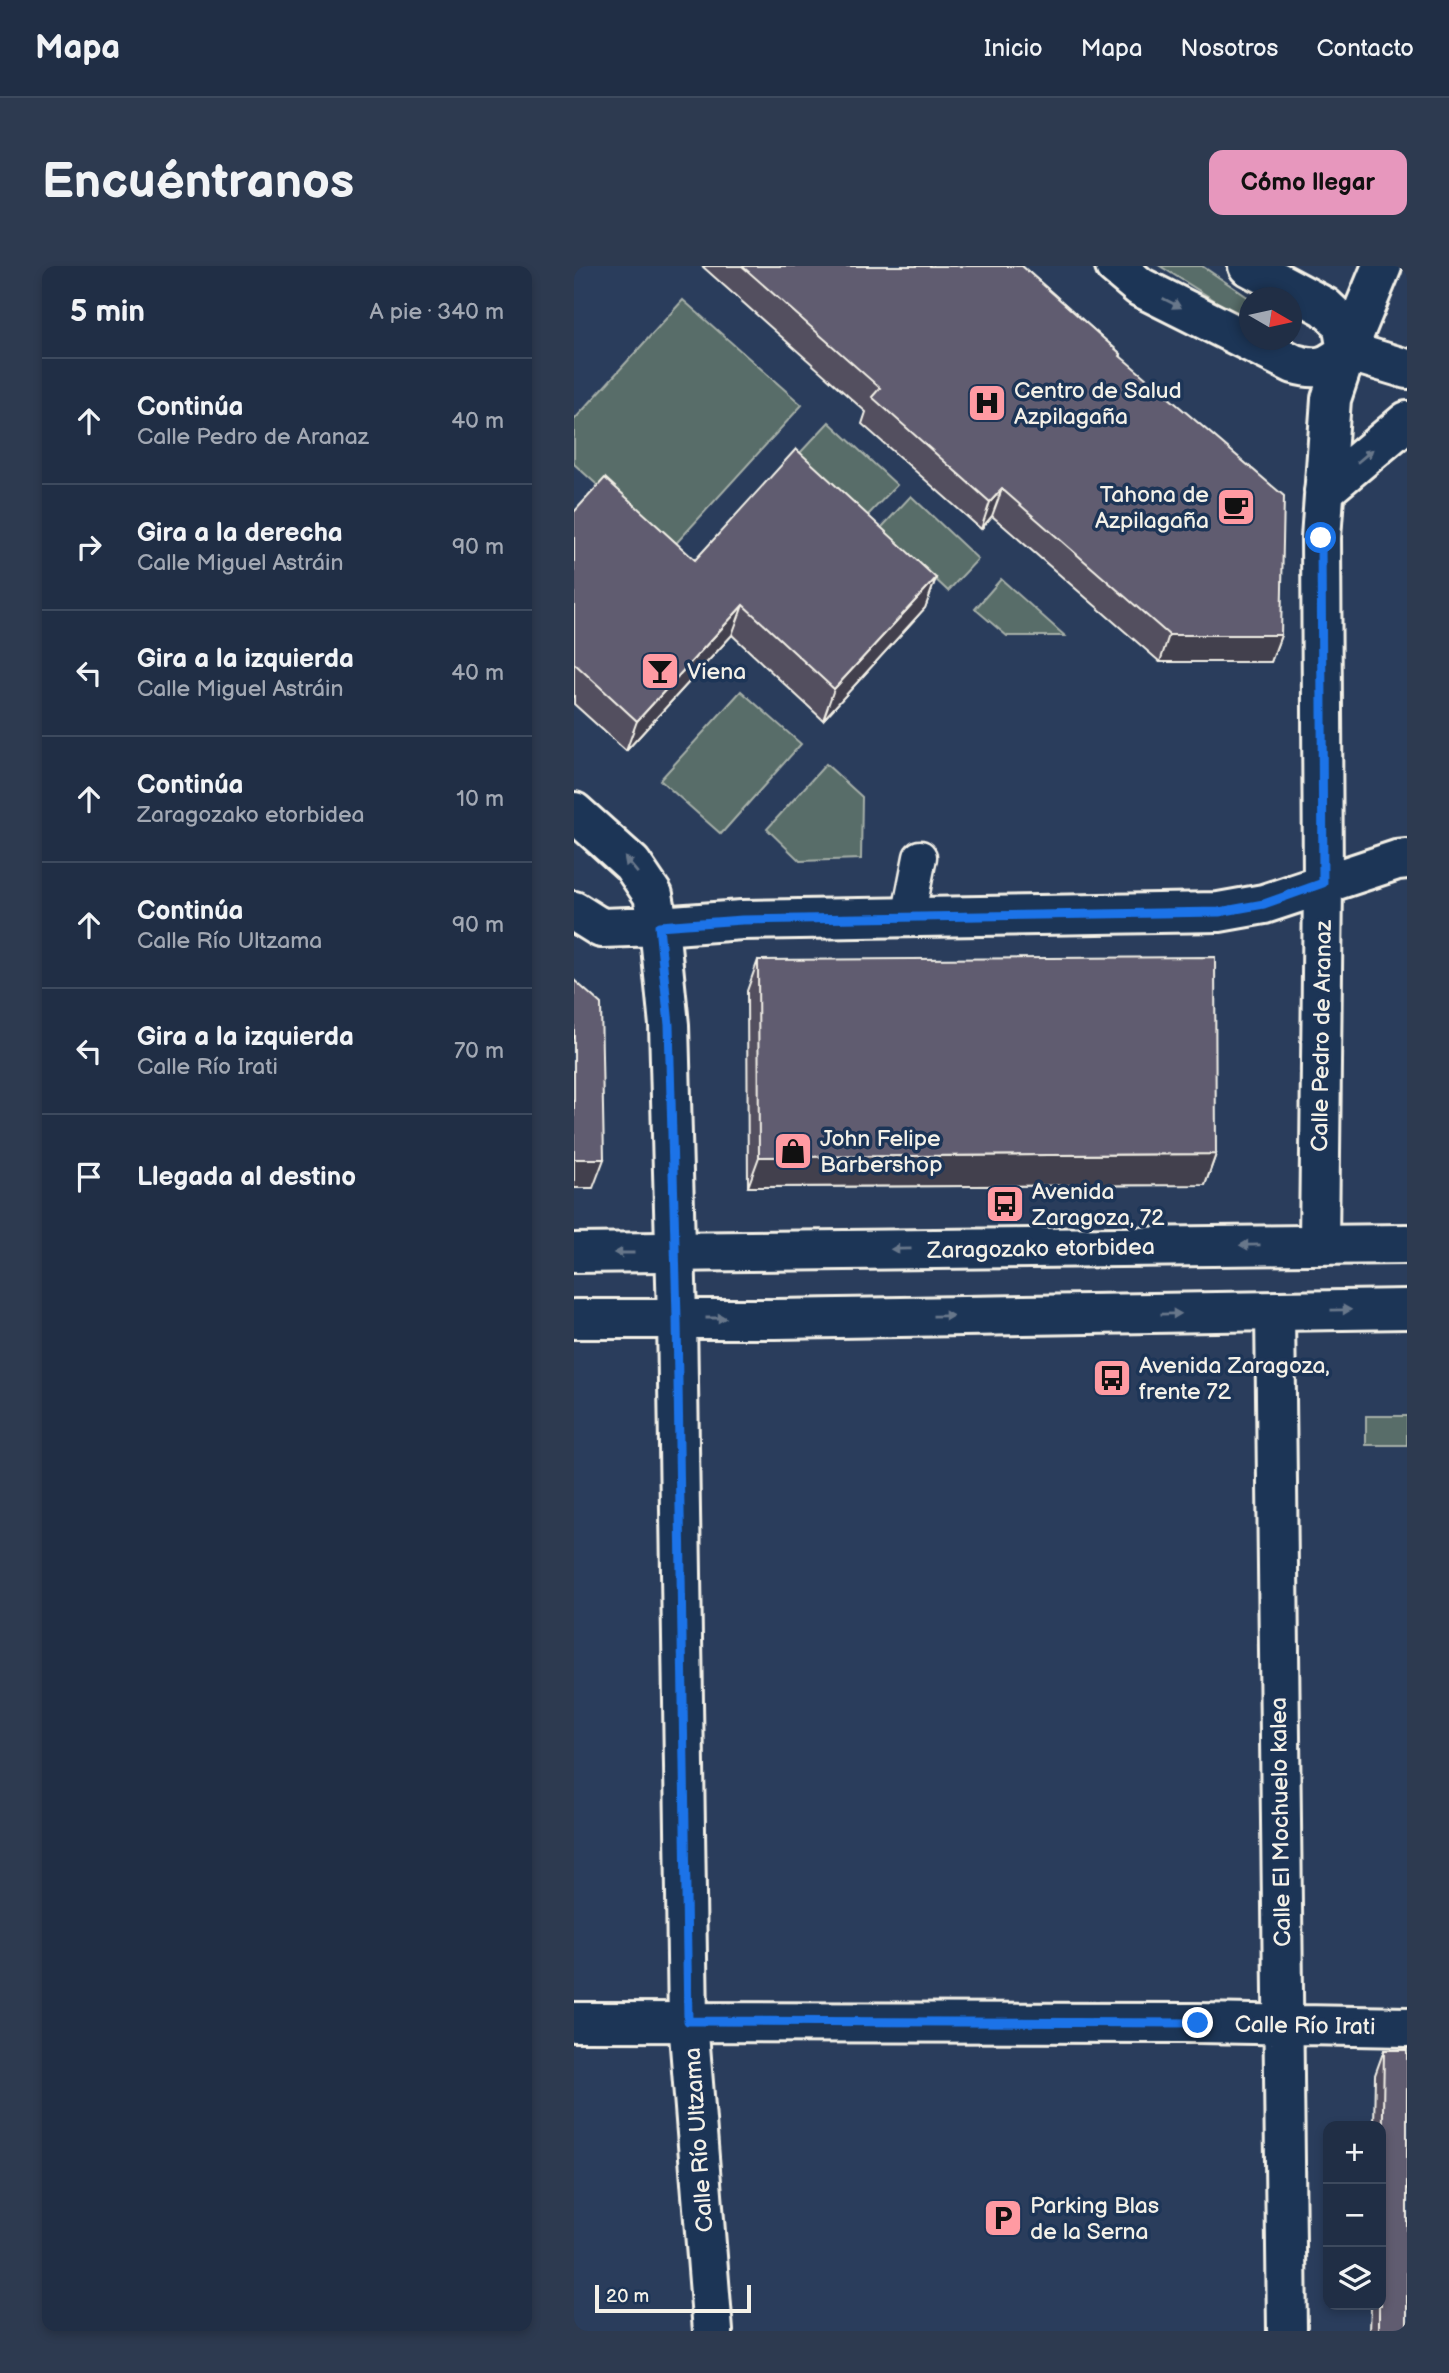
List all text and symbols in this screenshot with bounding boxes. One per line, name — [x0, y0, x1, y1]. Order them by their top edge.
text: Mapa — [35, 28, 120, 68]
text: Inicio — [984, 34, 1043, 63]
text: Mapa — [1081, 34, 1143, 63]
text: Nosotros — [1181, 34, 1278, 63]
text: Contacto — [1316, 34, 1414, 63]
button: Cómo llegar — [1209, 150, 1407, 215]
text: Encuéntranos — [42, 153, 354, 212]
north arrow — [1239, 287, 1302, 350]
text: 5 min — [70, 294, 145, 330]
one-way arrow — [1162, 296, 1182, 308]
text: A pie · 340 m — [369, 298, 504, 326]
place label: Centro de Salud Azpilagaña — [1014, 377, 1182, 431]
hospital icon: Centro de Salud Azpilagaña — [966, 382, 1008, 424]
text: Continúa — [137, 392, 244, 423]
icon: ahead — [70, 402, 108, 440]
text: 40 m — [451, 407, 504, 435]
text: Calle Pedro de Aranaz — [137, 423, 369, 451]
one-way arrow — [1357, 449, 1374, 464]
place label: Tahona de Azpilagaña — [1095, 481, 1209, 535]
cafe icon: Tahona de Azpilagaña — [1215, 486, 1257, 528]
text: Gira a la derecha — [137, 518, 343, 549]
route start — [1305, 522, 1336, 553]
icon: right — [70, 528, 108, 566]
text: 90 m — [452, 533, 504, 561]
text: Calle Miguel Astráin — [137, 549, 343, 577]
text: Gira a la izquierda — [137, 644, 354, 675]
bar icon: Viena — [639, 650, 681, 692]
icon: left — [70, 654, 108, 692]
place label: Viena — [687, 658, 746, 686]
text: 40 m — [451, 659, 504, 687]
text: Calle Miguel Astráin — [137, 675, 343, 703]
text: Continúa — [137, 770, 244, 801]
icon: ahead — [70, 780, 108, 818]
text: 10 m — [456, 785, 504, 813]
text: Zaragozako etorbidea — [137, 801, 365, 829]
one-way arrow — [624, 857, 639, 874]
text: Continúa — [137, 896, 244, 927]
icon: ahead — [70, 906, 108, 944]
text: 90 m — [452, 911, 504, 939]
street label: Calle Pedro de Aranaz — [1306, 919, 1338, 1152]
text: Calle Río Ultzama — [137, 927, 322, 955]
text: Gira a la izquierda — [137, 1022, 354, 1053]
icon: left — [70, 1032, 108, 1070]
text: 70 m — [454, 1037, 504, 1065]
text: Calle Río Irati — [137, 1053, 278, 1081]
place label: John Felipe Barbershop — [820, 1125, 942, 1179]
shop icon: John Felipe Barbershop — [772, 1130, 814, 1172]
icon: arrive — [70, 1158, 108, 1196]
text: Llegada al destino — [137, 1162, 356, 1193]
place label: Avenida Zaragoza, 72 — [1031, 1178, 1165, 1232]
bus stop icon: Avenida Zaragoza, 72 — [984, 1183, 1026, 1225]
street label: Zaragozako etorbidea — [926, 1233, 1155, 1265]
one-way arrow — [1239, 1239, 1261, 1251]
one-way arrow — [889, 1243, 911, 1255]
one-way arrow — [613, 1247, 635, 1259]
one-way arrow — [1330, 1305, 1352, 1316]
one-way arrow — [1160, 1308, 1182, 1319]
one-way arrow — [932, 1311, 954, 1322]
one-way arrow — [705, 1312, 727, 1324]
place label: Avenida Zaragoza, frente 72 — [1139, 1352, 1330, 1406]
bus stop icon: Avenida Zaragoza, frente 72 — [1091, 1357, 1133, 1399]
street label: Calle El Mochuelo kalea — [1265, 1697, 1297, 1947]
route end — [1182, 2007, 1213, 2038]
street label: Calle Río Irati — [1234, 2011, 1376, 2041]
street label: Calle Río Ultzama — [679, 2047, 719, 2233]
map controls — [1323, 2121, 1386, 2310]
button: + — [1323, 2121, 1386, 2184]
button: − — [1323, 2184, 1386, 2247]
place label: Parking Blas de la Serna — [1030, 2192, 1159, 2246]
parking icon: Parking Blas de la Serna — [982, 2197, 1024, 2239]
button: layers — [1323, 2247, 1386, 2310]
scale bar — [595, 2282, 751, 2314]
text: 20 m — [606, 2285, 649, 2308]

